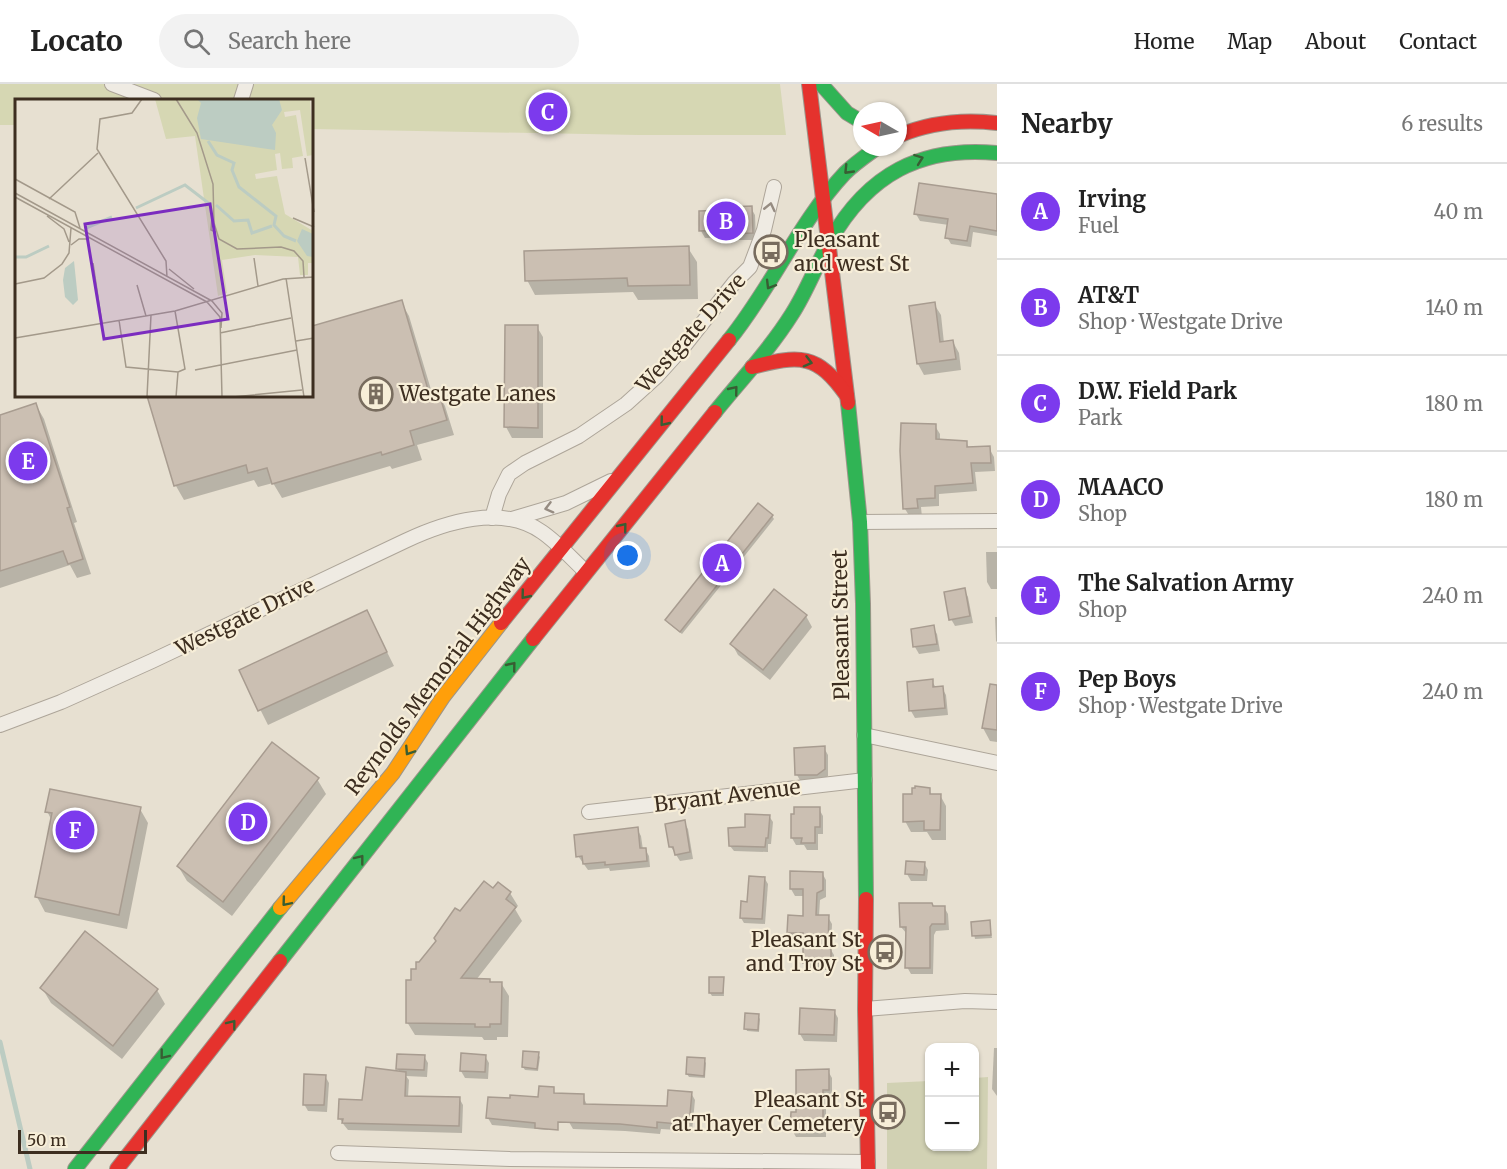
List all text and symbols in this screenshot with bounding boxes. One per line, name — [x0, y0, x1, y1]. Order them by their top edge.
search box — [159, 14, 579, 68]
text: Locato — [30, 23, 123, 59]
icon: search — [180, 25, 213, 58]
text: Search here — [228, 27, 351, 55]
text: Home — [1134, 28, 1194, 55]
text: Map — [1227, 28, 1272, 55]
text: About — [1305, 28, 1366, 55]
text: Contact — [1399, 28, 1477, 55]
pin: C — [528, 90, 568, 135]
inset map — [15, 99, 314, 398]
north arrow — [853, 102, 907, 156]
text: Nearby — [1021, 107, 1113, 140]
text: 6 results — [1401, 111, 1483, 136]
one-way arrow — [913, 154, 924, 167]
one-way arrow — [844, 163, 855, 174]
text: Irving — [1078, 185, 1146, 213]
pin: B — [706, 198, 746, 244]
text: A — [1033, 199, 1048, 224]
text: 40 m — [1433, 199, 1483, 224]
one-way arrow — [763, 203, 776, 213]
text: Fuel — [1078, 213, 1119, 238]
place label: Pleasant and west St — [794, 226, 910, 277]
bus stop icon: Pleasant and west St — [753, 234, 789, 270]
street label: Westgate Drive — [629, 267, 751, 399]
one-way arrow — [766, 279, 778, 289]
text: AT&T — [1078, 281, 1139, 309]
text: B — [1034, 295, 1047, 320]
text: 140 m — [1426, 295, 1483, 320]
text: Shop · Westgate Drive — [1078, 309, 1283, 334]
one-way arrow — [803, 354, 813, 367]
building icon: Westgate Lanes — [358, 376, 394, 412]
text: D.W. Field Park — [1078, 377, 1237, 405]
place label: Westgate Lanes — [398, 380, 556, 407]
one-way arrow — [726, 386, 737, 397]
text: C — [1034, 391, 1047, 416]
text: 180 m — [1425, 391, 1483, 416]
text: Park — [1078, 405, 1122, 430]
one-way arrow — [660, 415, 671, 426]
pin: E — [9, 438, 48, 484]
text: MAACO — [1078, 473, 1164, 501]
text: D — [1033, 487, 1048, 512]
text: 180 m — [1425, 487, 1483, 512]
one-way arrow — [544, 501, 554, 514]
text: Shop — [1078, 501, 1127, 526]
one-way arrow — [616, 523, 627, 534]
pin: A — [702, 540, 742, 586]
your location — [613, 541, 642, 570]
street label: Pleasant Street — [826, 549, 855, 701]
street label: Reynolds Memorial Highway — [339, 550, 537, 800]
text: The Salvation Army — [1078, 569, 1294, 597]
street label: Westgate Drive — [170, 571, 319, 662]
text: E — [1034, 583, 1047, 608]
text: 240 m — [1422, 583, 1483, 608]
one-way arrow — [521, 588, 532, 599]
text: Shop — [1078, 597, 1127, 622]
one-way arrow — [504, 662, 515, 673]
text: Pep Boys — [1078, 665, 1176, 693]
text: F — [1034, 679, 1047, 704]
text: 240 m — [1422, 679, 1483, 704]
text: Shop · Westgate Drive — [1078, 693, 1283, 718]
one-way arrow — [405, 744, 416, 755]
street label: Bryant Avenue — [652, 773, 802, 818]
pin: D — [228, 800, 268, 844]
pin: F — [56, 808, 94, 852]
one-way arrow — [352, 855, 363, 866]
one-way arrow — [282, 895, 293, 906]
place label: Pleasant St and Troy St — [746, 926, 862, 977]
bus stop icon: Pleasant St and Troy St — [867, 934, 903, 970]
one-way arrow — [224, 1020, 235, 1031]
map controls — [925, 1043, 979, 1151]
button: + — [925, 1043, 979, 1097]
one-way arrow — [161, 1048, 172, 1059]
place label: Pleasant St atThayer Cemetery — [672, 1086, 866, 1137]
bus stop icon: Pleasant St atThayer Cemetery — [870, 1094, 906, 1130]
button: − — [925, 1097, 979, 1151]
scale bar — [18, 1127, 147, 1154]
text: 50 m — [27, 1130, 66, 1150]

